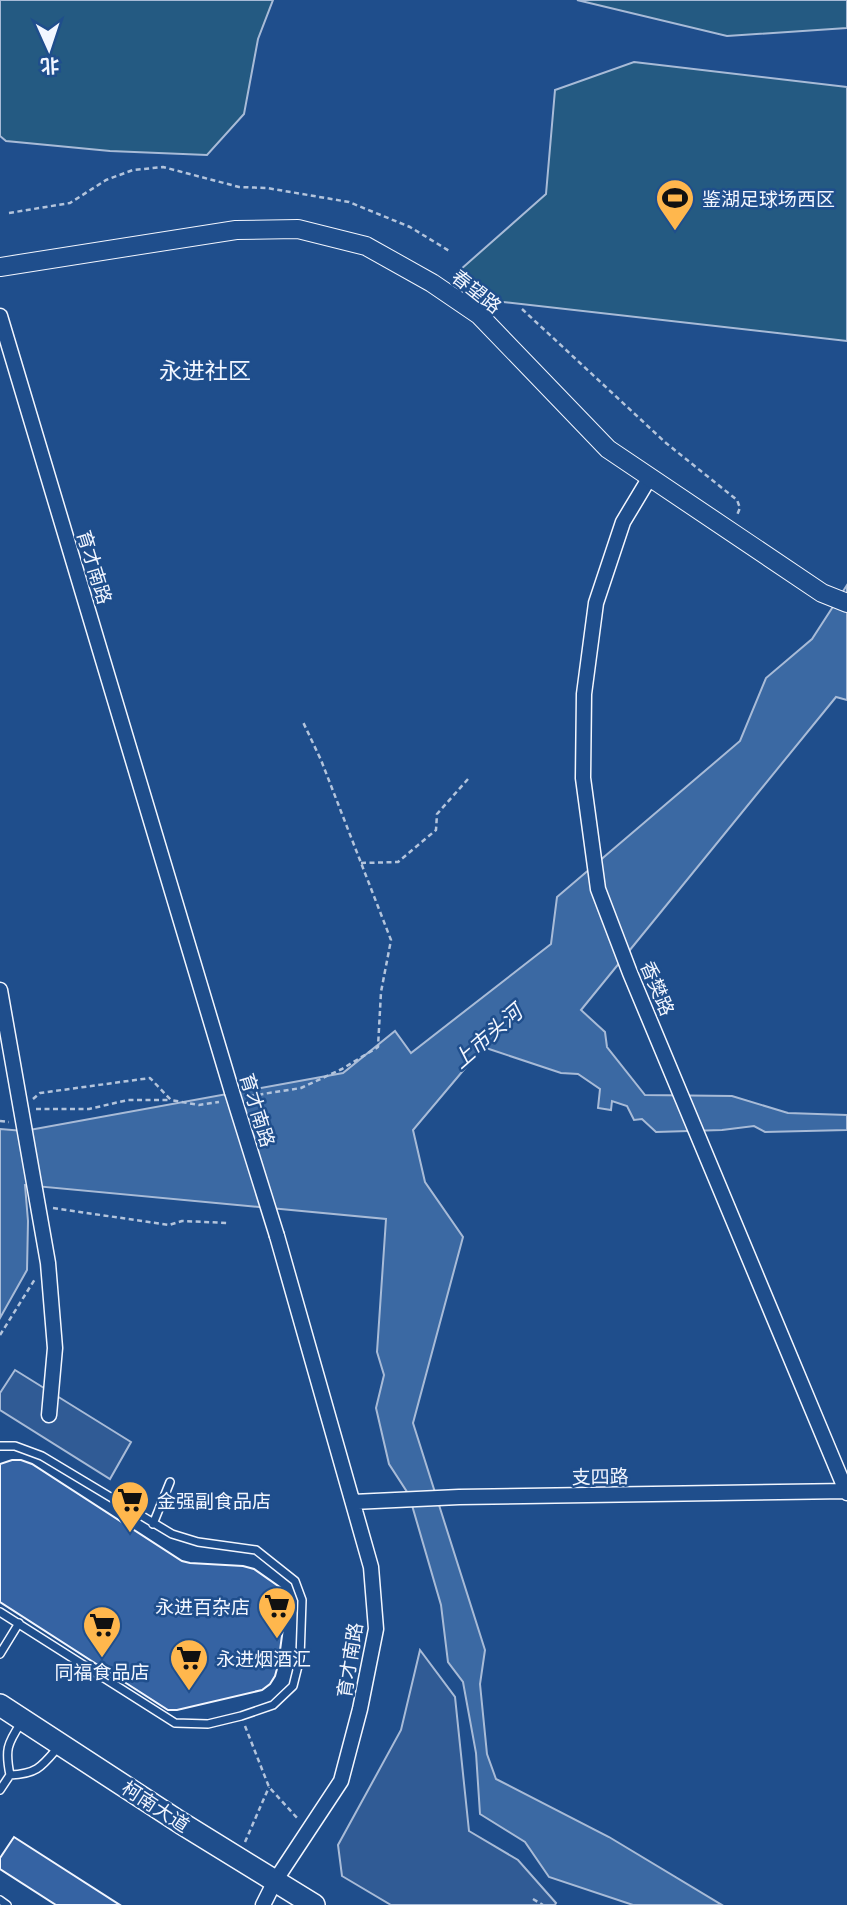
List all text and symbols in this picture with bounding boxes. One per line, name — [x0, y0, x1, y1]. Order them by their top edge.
north arrow — [14, 14, 84, 84]
text: 北 — [40, 54, 60, 78]
sports icon: 鉴湖足球场西区 — [654, 177, 696, 232]
place label: 鉴湖足球场西区 — [702, 187, 835, 210]
street label: 春望路 — [447, 264, 507, 318]
district label: 永进社区 — [159, 356, 251, 384]
street label: 育才南路 — [73, 527, 117, 607]
street label: 香樊路 — [636, 957, 680, 1019]
water label: 上市头河 — [447, 996, 530, 1073]
street label: 育才南路 — [236, 1070, 280, 1150]
street label: 支四路 — [571, 1464, 629, 1488]
supermarket icon: 金强副食品店 — [109, 1479, 151, 1534]
place label: 金强副食品店 — [157, 1489, 271, 1512]
supermarket icon: 永进百杂店 — [256, 1585, 298, 1640]
place label: 永进百杂店 — [155, 1595, 250, 1618]
supermarket icon: 同福食品店 — [81, 1604, 123, 1659]
street label: 育才南路 — [332, 1621, 366, 1699]
supermarket icon: 永进烟酒汇 — [168, 1637, 210, 1692]
place label: 永进烟酒汇 — [216, 1647, 311, 1670]
place label: 同福食品店 — [54, 1660, 150, 1683]
street label: 柯南大道 — [118, 1776, 194, 1836]

